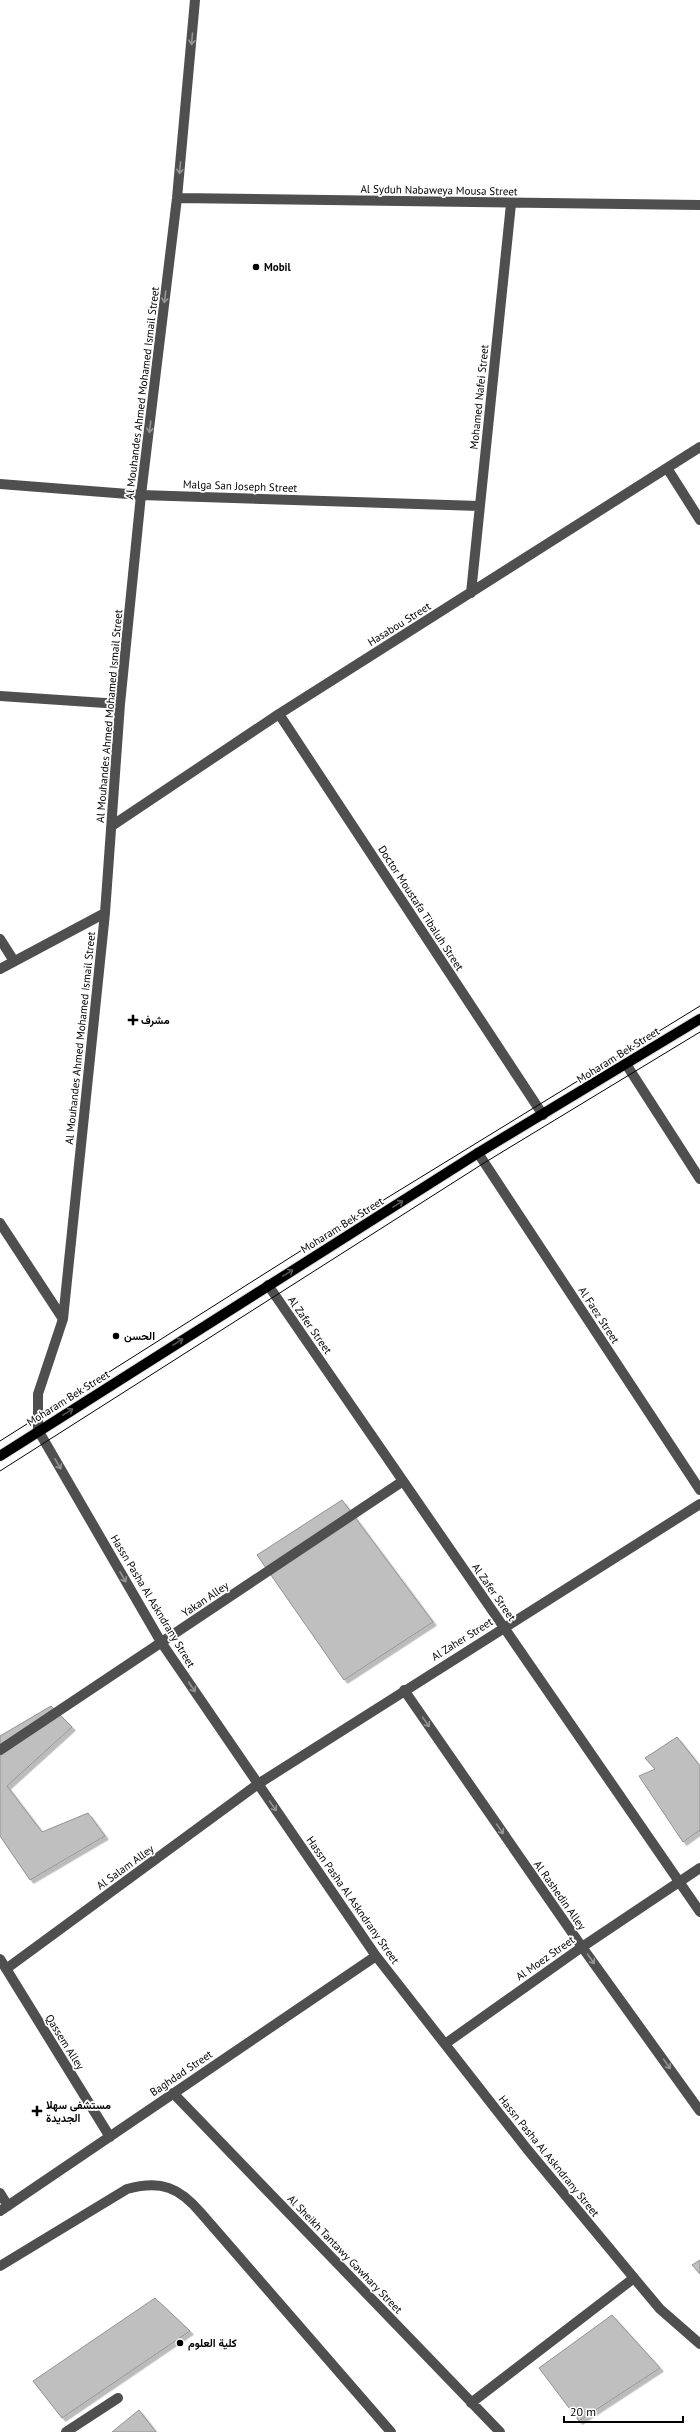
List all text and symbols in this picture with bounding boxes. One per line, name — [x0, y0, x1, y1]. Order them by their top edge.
one-way arrow — [188, 32, 195, 45]
one-way arrow — [176, 161, 184, 174]
street label: Al Syduh Nabaweya Mousa Street — [360, 182, 518, 198]
place label: Mobil — [264, 260, 292, 274]
marker: Mobil — [251, 262, 261, 272]
street label: Al Mouhandes Ahmed Mohamed Ismail Street — [122, 286, 162, 500]
one-way arrow — [162, 291, 169, 304]
street label: Mohamed Nafei Street — [467, 344, 491, 450]
one-way arrow — [146, 420, 154, 433]
street label: Malga San Joseph Street — [183, 477, 298, 495]
street label: Hasabou Street — [365, 599, 433, 649]
street label: Al Mouhandes Ahmed Mohamed Ismail Street — [93, 609, 125, 823]
street label: Doctor Moustafa Tibaluh Street — [375, 843, 467, 974]
street label: Al Mouhandes Ahmed Mohamed Ismail Street — [62, 931, 98, 1145]
place label: مشرف — [141, 1013, 170, 1027]
marker: مشرف — [128, 1015, 138, 1025]
street label: Moharam Bek Street — [574, 1024, 662, 1086]
street label: Moharam Bek Street — [298, 1194, 386, 1256]
one-way arrow — [392, 1199, 404, 1207]
one-way arrow — [282, 1269, 293, 1277]
street label: Al Faez Street — [575, 1284, 623, 1346]
street label: Al Zafer Street — [285, 1293, 335, 1357]
place label: الحسن — [124, 1329, 155, 1343]
marker: الحسن — [111, 1331, 121, 1341]
one-way arrow — [172, 1338, 184, 1346]
street label: Moharam Bek Street — [24, 1367, 112, 1429]
one-way arrow — [62, 1407, 74, 1415]
one-way arrow — [55, 1458, 63, 1470]
street label: Hassn Pasha Al Askndrany Street — [108, 1532, 198, 1670]
street label: Al Zafer Street — [469, 1560, 519, 1624]
one-way arrow — [120, 1571, 128, 1583]
street label: Yakan Alley — [179, 1578, 232, 1620]
street label: Al Zaher Street — [429, 1614, 496, 1663]
one-way arrow — [188, 1681, 196, 1692]
one-way arrow — [422, 1717, 430, 1728]
one-way arrow — [269, 1800, 277, 1811]
one-way arrow — [496, 1823, 504, 1834]
street label: Hassn Pasha Al Askndrany Street — [304, 1834, 403, 1967]
street label: Al Salam Alley — [94, 1841, 157, 1892]
street label: Al Rashedin Alley — [531, 1858, 590, 1933]
street label: Al Moez Street — [513, 1933, 577, 1983]
one-way arrow — [587, 1953, 595, 1964]
street label: Qassem Alley — [42, 2012, 88, 2073]
street label: Baghdad Street — [147, 2047, 215, 2099]
one-way arrow — [663, 2059, 671, 2070]
street label: Hassn Pasha Al Askndrany Street — [496, 2092, 603, 2220]
place label: مستشفى سهلا الجديدة — [46, 2098, 111, 2125]
marker: مستشفى سهلا الجديدة — [31, 2105, 43, 2117]
street label: Al Sheikh Tantawy Gawhary Street — [285, 2192, 406, 2316]
place label: كلية العلوم — [188, 2336, 237, 2351]
marker: كلية العلوم — [175, 2338, 185, 2348]
scale bar — [564, 2398, 683, 2424]
text: 20 m — [570, 2404, 596, 2419]

